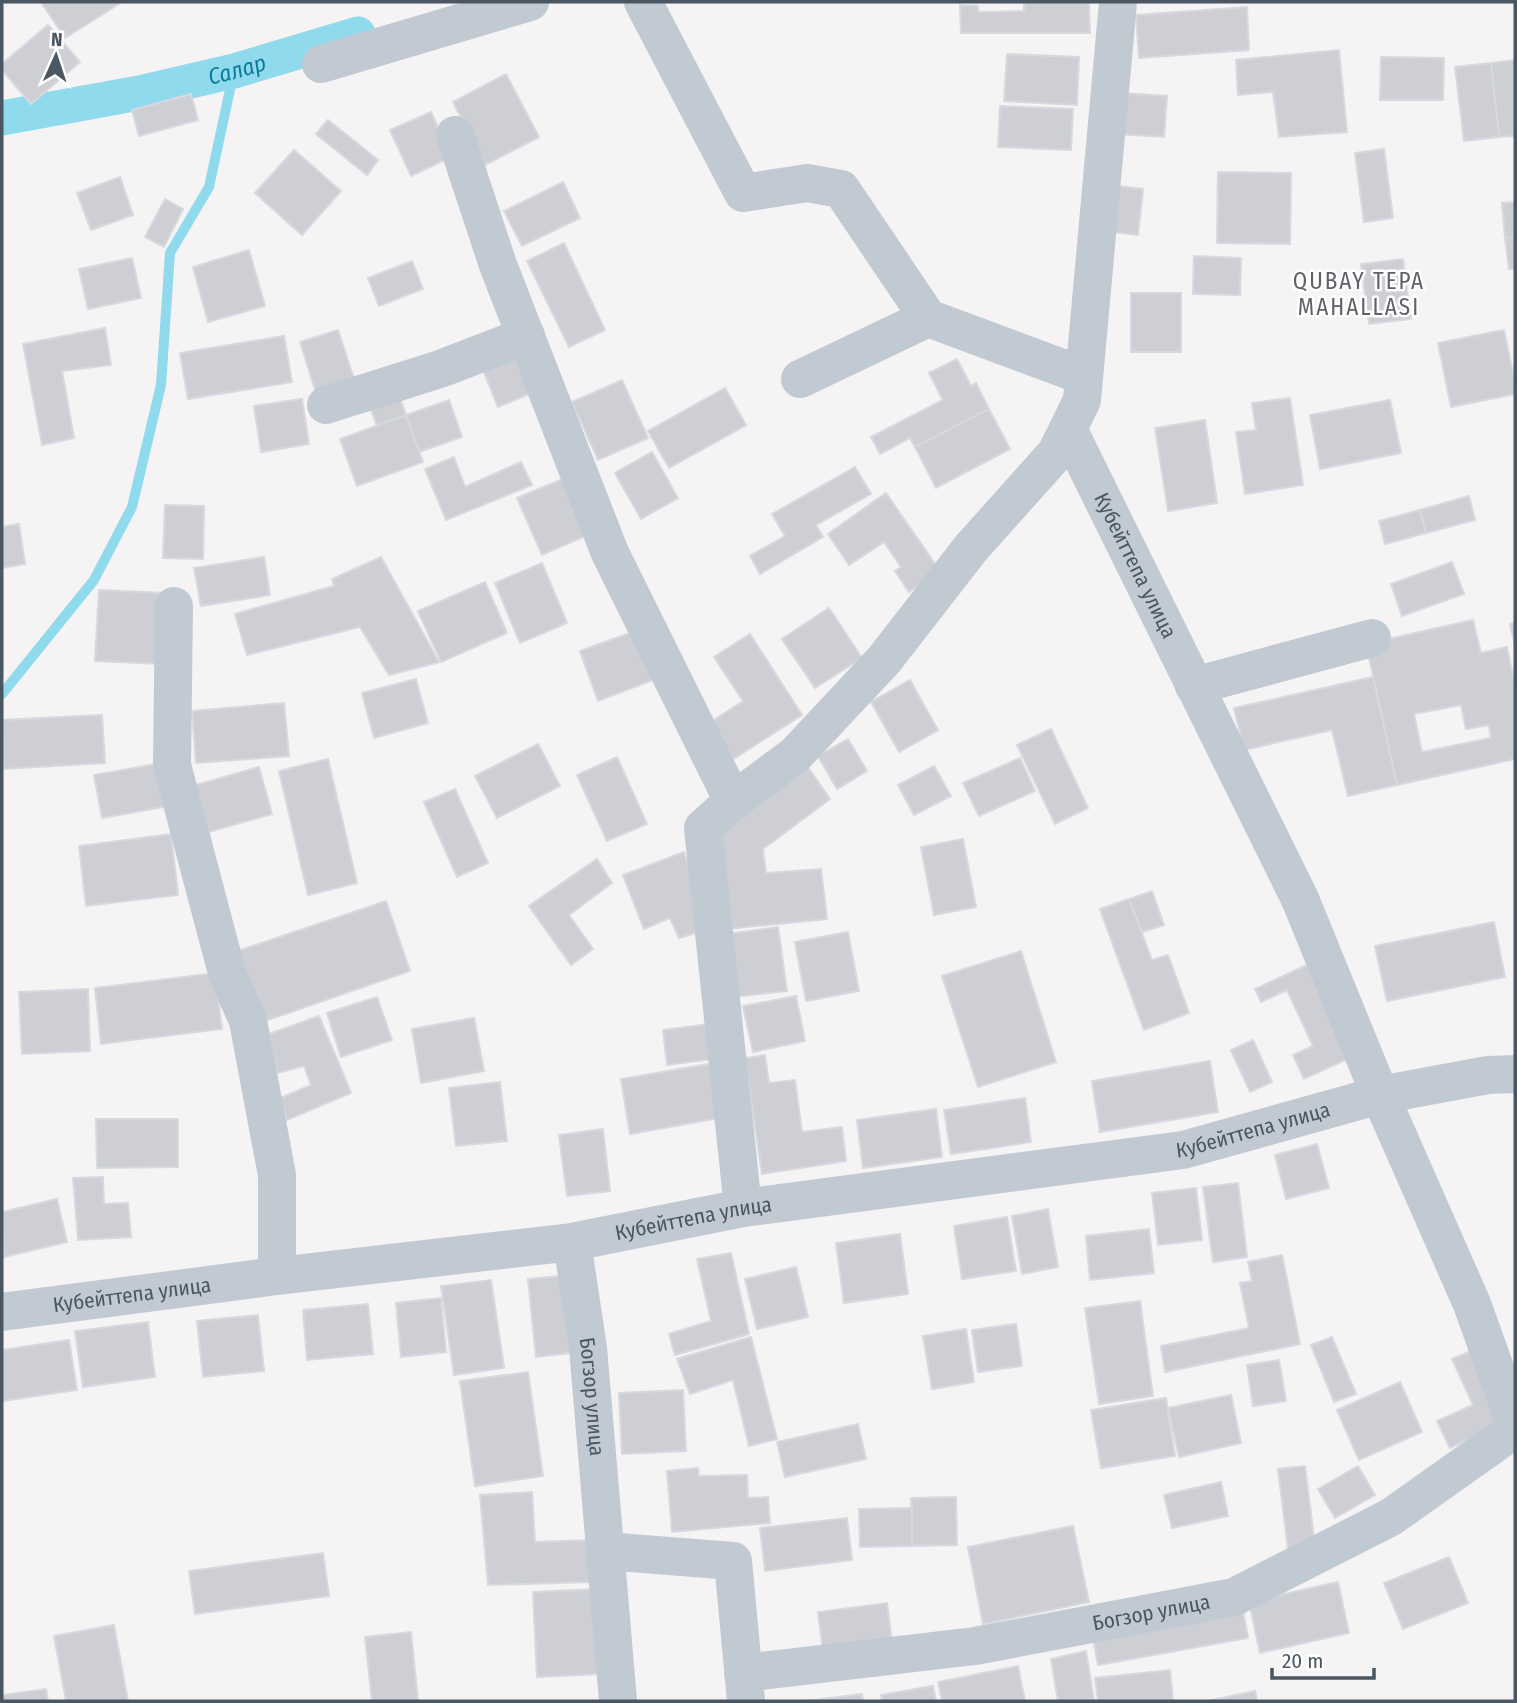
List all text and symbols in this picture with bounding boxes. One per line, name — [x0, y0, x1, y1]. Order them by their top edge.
north arrow — [21, 21, 91, 91]
text: N — [51, 28, 63, 51]
water label: Салар — [205, 48, 269, 91]
district label: QUBAY TEPA MAHALLASI — [1293, 267, 1425, 321]
street label: Кубейттепа улица — [1088, 488, 1182, 643]
street label: Кубейттепа улица — [1174, 1097, 1333, 1164]
street label: Кубейттепа улица — [613, 1191, 773, 1246]
street label: Кубейттепа улица — [51, 1272, 212, 1318]
street label: Богзор улица — [574, 1335, 610, 1457]
street label: Богзор улица — [1090, 1589, 1212, 1636]
scale bar — [1272, 1636, 1374, 1680]
text: 20 m — [1282, 1648, 1323, 1674]

